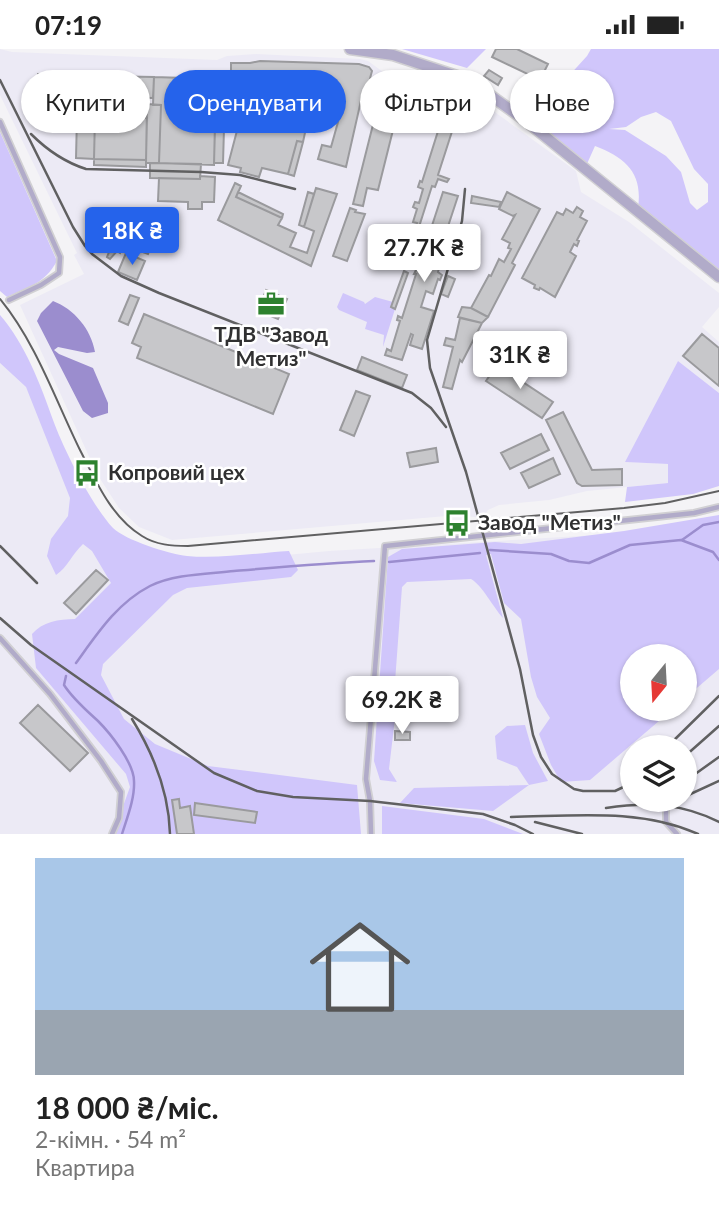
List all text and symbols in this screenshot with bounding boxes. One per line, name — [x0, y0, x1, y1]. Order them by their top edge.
text: 07:19 — [35, 9, 102, 41]
chip: Купити — [21, 70, 150, 133]
chip: Орендувати — [164, 70, 346, 133]
chip: Фільтри — [360, 70, 496, 133]
chip: Нове — [510, 70, 614, 133]
pin: 18K ₴ — [83, 207, 181, 267]
text: 18K ₴ — [101, 216, 163, 244]
pin: 27.7K ₴ — [359, 225, 489, 284]
text: 27.7K ₴ — [384, 233, 464, 261]
office icon: ТДВ "Завод Метиз" — [256, 289, 286, 319]
place label: ТДВ "Завод Метиз" — [214, 321, 328, 370]
pin: 31K ₴ — [471, 331, 569, 391]
text: 31K ₴ — [489, 340, 551, 368]
bus stop icon: Копровий цех — [72, 458, 102, 488]
place label: Копровий цех — [108, 459, 245, 484]
bus stop icon: Завод "Метиз" — [442, 508, 472, 538]
place label: Завод "Метиз" — [478, 509, 621, 534]
north arrow — [620, 644, 696, 721]
map controls — [620, 644, 697, 812]
pin: 69.2K ₴ — [337, 677, 467, 736]
text: 69.2K ₴ — [362, 685, 442, 713]
button: layers — [620, 735, 697, 812]
icon: home — [297, 904, 423, 1030]
text: 18 000 ₴/міс. — [35, 1089, 219, 1125]
text: 2-кімн. · 54 m² — [35, 1125, 186, 1153]
text: Квартира — [35, 1153, 135, 1181]

